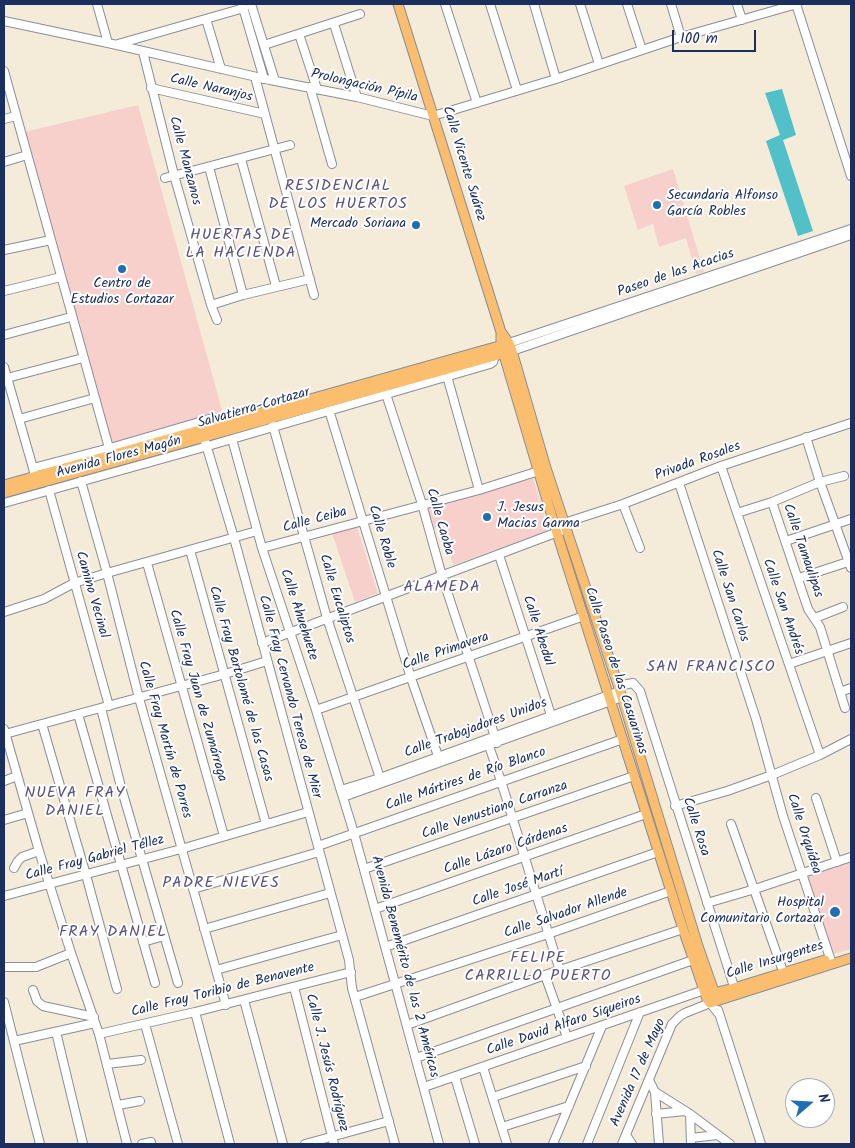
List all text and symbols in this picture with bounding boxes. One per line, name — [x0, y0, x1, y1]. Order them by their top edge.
scale bar — [675, 20, 759, 52]
text: 100 m — [680, 27, 718, 51]
street label: Prolongación Pípila — [309, 67, 419, 107]
street label: Calle Naranjos — [168, 71, 254, 107]
street label: Calle Vicente Suárez — [437, 104, 489, 224]
street label: Calle Manzanos — [164, 115, 204, 207]
district label: RESIDENCIAL DE LOS HUERTOS — [267, 177, 409, 215]
place label: Secundaria Alfonso García Robles — [667, 189, 778, 222]
marker: Secundaria Alfonso García Robles — [651, 199, 663, 211]
place label: Mercado Soriana — [310, 217, 406, 233]
marker: Mercado Soriana — [410, 219, 422, 231]
district label: HUERTAS DE LA HACIENDA — [184, 226, 298, 264]
street label: Paseo de las Acacias — [615, 246, 737, 302]
marker: Centro de Estudios Cortazar — [116, 263, 128, 275]
place label: Centro de Estudios Cortazar — [70, 277, 174, 310]
street label: Salvatierra-Cortazar — [196, 385, 312, 433]
street label: Avenida Flores Magón — [55, 433, 183, 483]
street label: Privada Rosales — [653, 439, 743, 485]
street label: Calle Caoba — [421, 487, 457, 557]
place label: J. Jesus Macias Garma — [497, 501, 580, 534]
street label: Calle Tamaulipas — [778, 502, 826, 600]
street label: Calle Roble — [363, 503, 399, 571]
street label: Calle Ceiba — [281, 504, 349, 538]
marker: J. Jesus Macias Garma — [481, 511, 493, 523]
street label: Calle San Carlos — [706, 548, 752, 644]
street label: Camino Vecinal — [71, 550, 111, 640]
street label: Calle Eucaliptos — [314, 552, 358, 646]
street label: Calle San Andrés — [758, 557, 806, 657]
street label: Calle Ahuehuete — [275, 567, 321, 663]
district label: ALAMEDA — [403, 578, 481, 598]
street label: Calle Fray Bartolomé de las Casas — [204, 584, 276, 784]
street label: Calle Paseo de las Casuarinas — [580, 585, 650, 757]
street label: Calle Fray Cervando Teresa de Mier — [254, 594, 324, 800]
street label: Calle Abedul — [518, 594, 556, 668]
street label: Calle Fray Juan de Zumárraga — [164, 608, 230, 784]
street label: Calle Primavera — [401, 629, 491, 675]
district label: SAN FRANCISCO — [645, 658, 777, 678]
street label: Calle Fray Martín de Porres — [133, 659, 195, 821]
street label: Calle Trabajadores Unidos — [402, 695, 550, 763]
street label: Calle Mártires de Río Blanco — [384, 745, 548, 815]
street label: Calle Venustiano Carranza — [420, 778, 570, 844]
district label: NUEVA FRAY DANIEL — [23, 784, 127, 822]
street label: Calle Orquídea — [782, 792, 824, 876]
street label: Calle Rosa — [678, 796, 712, 858]
street label: Calle Lázaro Cárdenas — [442, 821, 570, 879]
street label: Calle Fray Gabriel Téllez — [24, 832, 166, 886]
street label: Avenida Benemérito de las 2 Américas — [366, 854, 442, 1080]
street label: Calle José Martí — [470, 865, 566, 911]
district label: PADRE NIEVES — [161, 874, 281, 894]
street label: Calle Salvador Allende — [502, 885, 630, 943]
place label: Hospital Comunitario Cortazar — [700, 896, 824, 929]
marker: Hospital Comunitario Cortazar — [828, 905, 842, 919]
district label: FRAY DANIEL — [58, 923, 168, 943]
street label: Calle Insurgentes — [724, 938, 826, 984]
district label: FELIPE CARRILLO PUERTO — [463, 949, 613, 987]
street label: Calle Fray Toribio de Benavente — [130, 960, 316, 1022]
street label: Calle J. Jesús Rodríguez — [301, 992, 351, 1134]
street label: Calle David Alfaro Siqueiros — [485, 992, 643, 1060]
street label: Avenida 17 de Mayo — [608, 1016, 670, 1130]
north arrow — [785, 1078, 835, 1128]
text: N — [811, 1091, 835, 1106]

